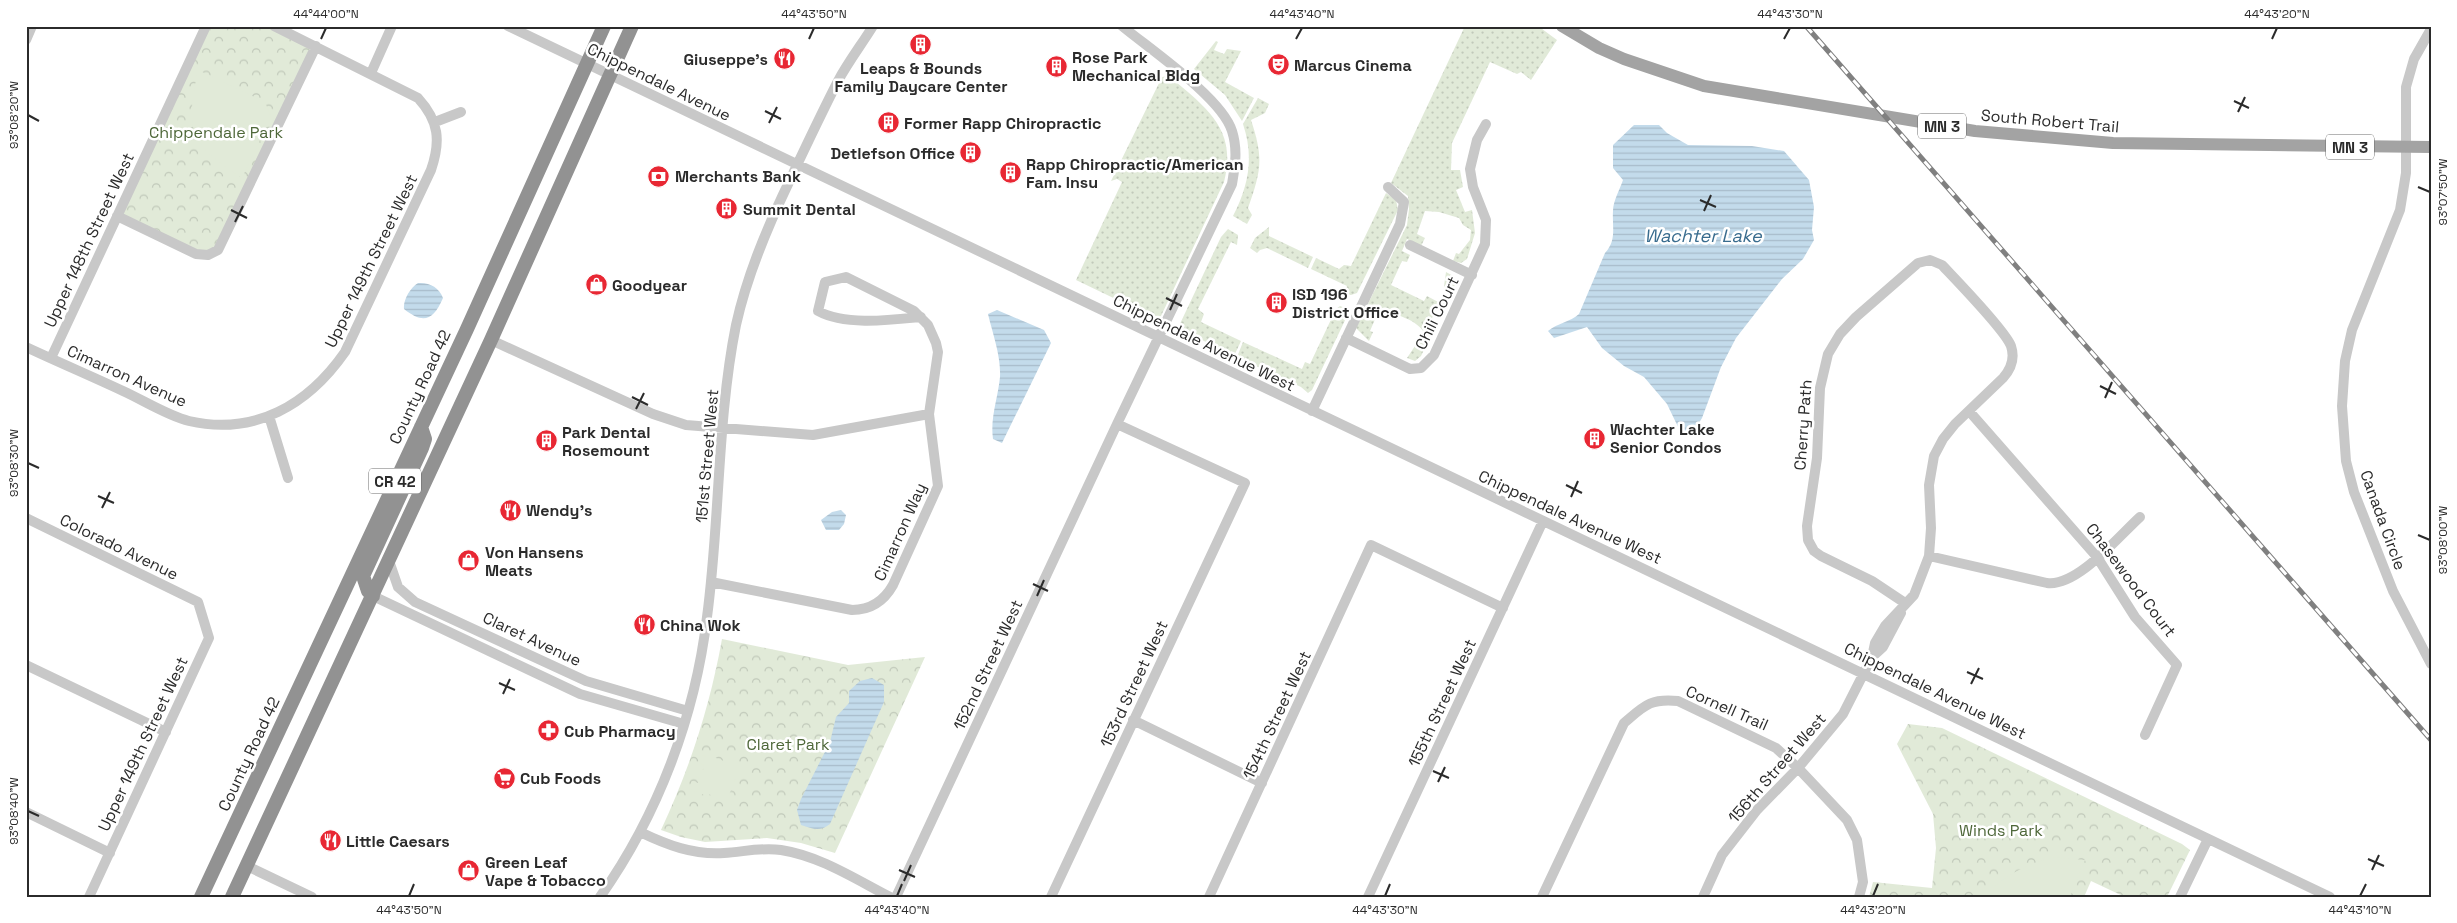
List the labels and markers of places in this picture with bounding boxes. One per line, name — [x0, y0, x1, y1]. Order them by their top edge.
building icon: Leaps & Bounds Family Daycare Center — [909, 32, 933, 56]
restaurant icon: Giuseppe's — [772, 47, 796, 71]
place label: Rose Park Mechanical Bldg — [1072, 47, 1200, 86]
place label: Giuseppe's — [683, 49, 768, 70]
theatre icon: Marcus Cinema — [1266, 53, 1290, 77]
building icon: Rose Park Mechanical Bldg — [1044, 54, 1068, 78]
place label: Marcus Cinema — [1294, 55, 1412, 76]
place label: Leaps & Bounds Family Daycare Center — [834, 58, 1008, 97]
building icon: Former Rapp Chiropractic — [876, 111, 900, 135]
place label: Former Rapp Chiropractic — [904, 113, 1102, 134]
building icon: Detlefson Office — [959, 141, 983, 165]
place label: Detlefson Office — [830, 143, 955, 164]
place label: Rapp Chiropractic/American Fam. Insu — [1026, 154, 1244, 193]
building icon: Rapp Chiropractic/American Fam. Insu — [998, 161, 1022, 185]
bank icon: Merchants Bank — [647, 164, 671, 188]
place label: Merchants Bank — [675, 166, 801, 187]
building icon: Summit Dental — [715, 197, 739, 221]
place label: Summit Dental — [743, 199, 856, 220]
shop icon: Goodyear — [584, 273, 608, 297]
place label: Goodyear — [612, 275, 687, 296]
place label: ISD 196 District Office — [1292, 284, 1399, 323]
building icon: ISD 196 District Office — [1264, 291, 1288, 315]
place label: Wachter Lake Senior Condos — [1610, 419, 1722, 458]
place label: Park Dental Rosemount — [562, 422, 651, 461]
building icon: Wachter Lake Senior Condos — [1582, 426, 1606, 450]
building icon: Park Dental Rosemount — [534, 429, 558, 453]
restaurant icon: Wendy's — [498, 498, 522, 522]
place label: Wendy's — [526, 500, 592, 521]
place label: Von Hansens Meats — [485, 542, 584, 581]
shop icon: Von Hansens Meats — [457, 549, 481, 573]
restaurant icon: China Wok — [632, 613, 656, 637]
place label: China Wok — [660, 615, 741, 636]
pharmacy icon: Cub Pharmacy — [536, 719, 560, 743]
place label: Cub Pharmacy — [564, 721, 676, 742]
supermarket icon: Cub Foods — [492, 766, 516, 790]
place label: Cub Foods — [520, 768, 601, 789]
restaurant icon: Little Caesars — [318, 829, 342, 853]
place label: Little Caesars — [346, 831, 450, 852]
place label: Green Leaf Vape & Tobacco — [485, 852, 606, 891]
shop icon: Green Leaf Vape & Tobacco — [457, 859, 481, 883]

